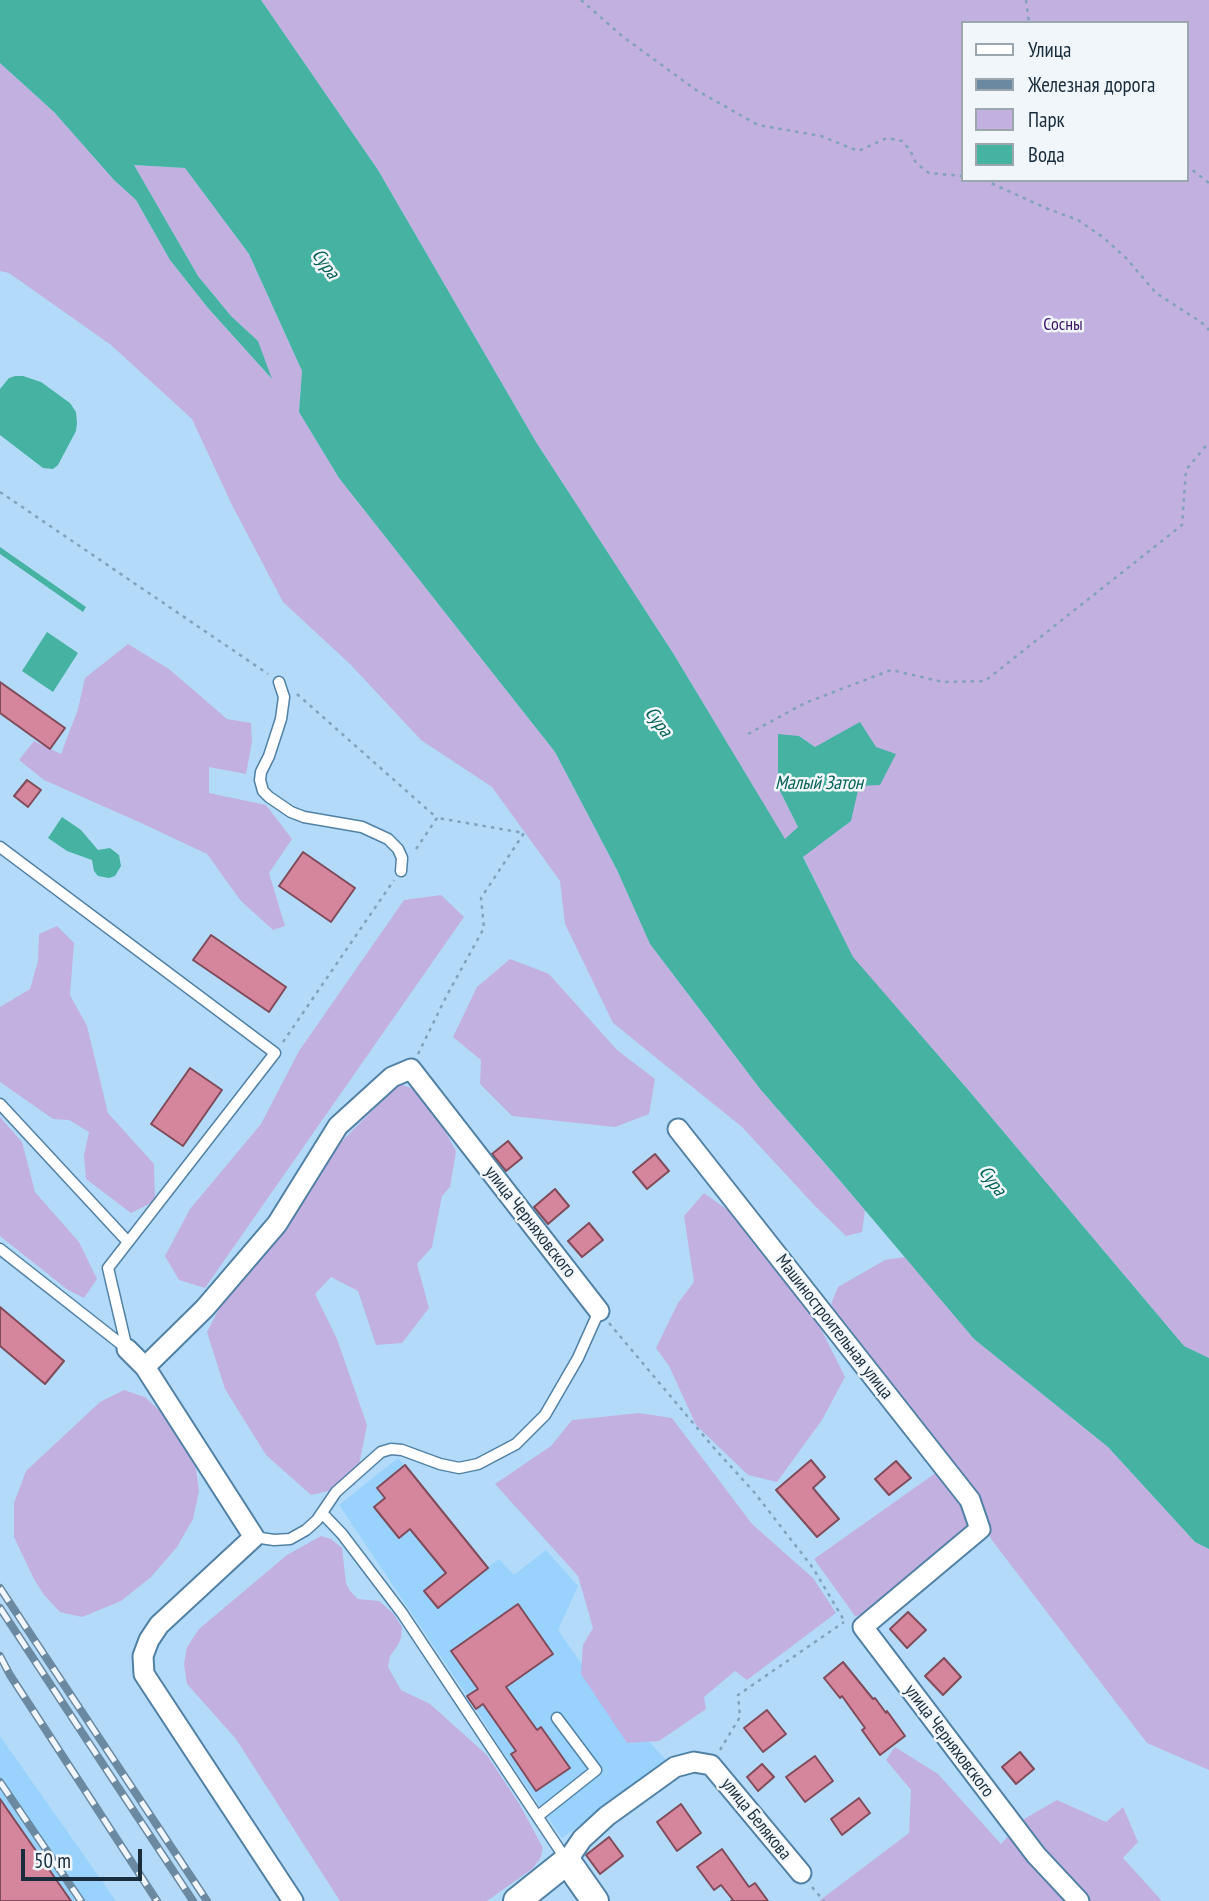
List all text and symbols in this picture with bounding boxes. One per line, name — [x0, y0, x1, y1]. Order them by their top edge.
legend — [960, 21, 1188, 182]
text: Улица — [1028, 36, 1071, 63]
text: Железная дорога — [1028, 71, 1155, 98]
text: Парк — [1028, 106, 1065, 133]
text: Вода — [1028, 141, 1065, 168]
water label: Сура — [307, 245, 343, 283]
park label: Сосны — [1043, 314, 1083, 336]
water label: Сура — [640, 703, 676, 741]
water label: Малый Затон — [775, 773, 863, 795]
street label: улица Черняховского — [480, 1162, 580, 1282]
water label: Сура — [974, 1162, 1010, 1200]
street label: Машиностроительная улица — [771, 1250, 897, 1404]
street label: улица Черняховского — [900, 1680, 998, 1802]
street label: улица Белякова — [716, 1774, 796, 1864]
scale bar — [24, 1834, 145, 1878]
text: 50 m — [34, 1847, 71, 1874]

